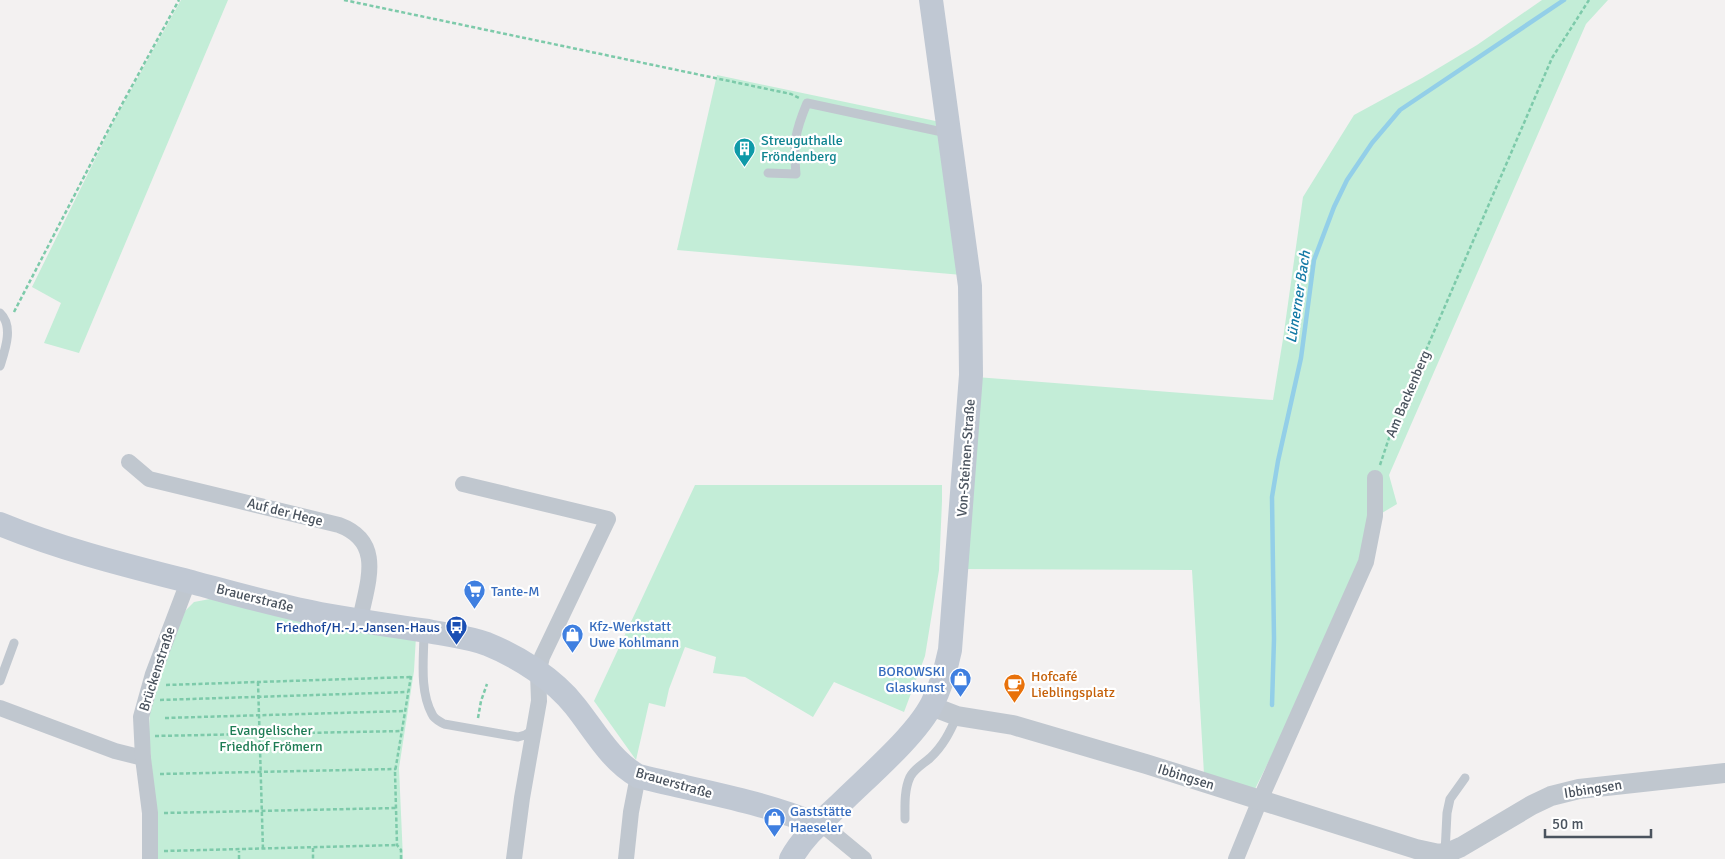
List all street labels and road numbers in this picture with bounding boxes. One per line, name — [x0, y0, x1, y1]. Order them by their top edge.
street label: Am Backenberg — [1382, 348, 1434, 440]
street label: Von-Steinen-Straße — [953, 398, 979, 518]
street label: Auf der Hege — [245, 494, 325, 530]
street label: Brauerstraße — [215, 580, 295, 616]
street label: Brückenstraße — [135, 625, 179, 713]
street label: Ibbingsen — [1156, 760, 1216, 794]
street label: Brauerstraße — [634, 764, 714, 802]
street label: Ibbingsen — [1563, 776, 1623, 802]

